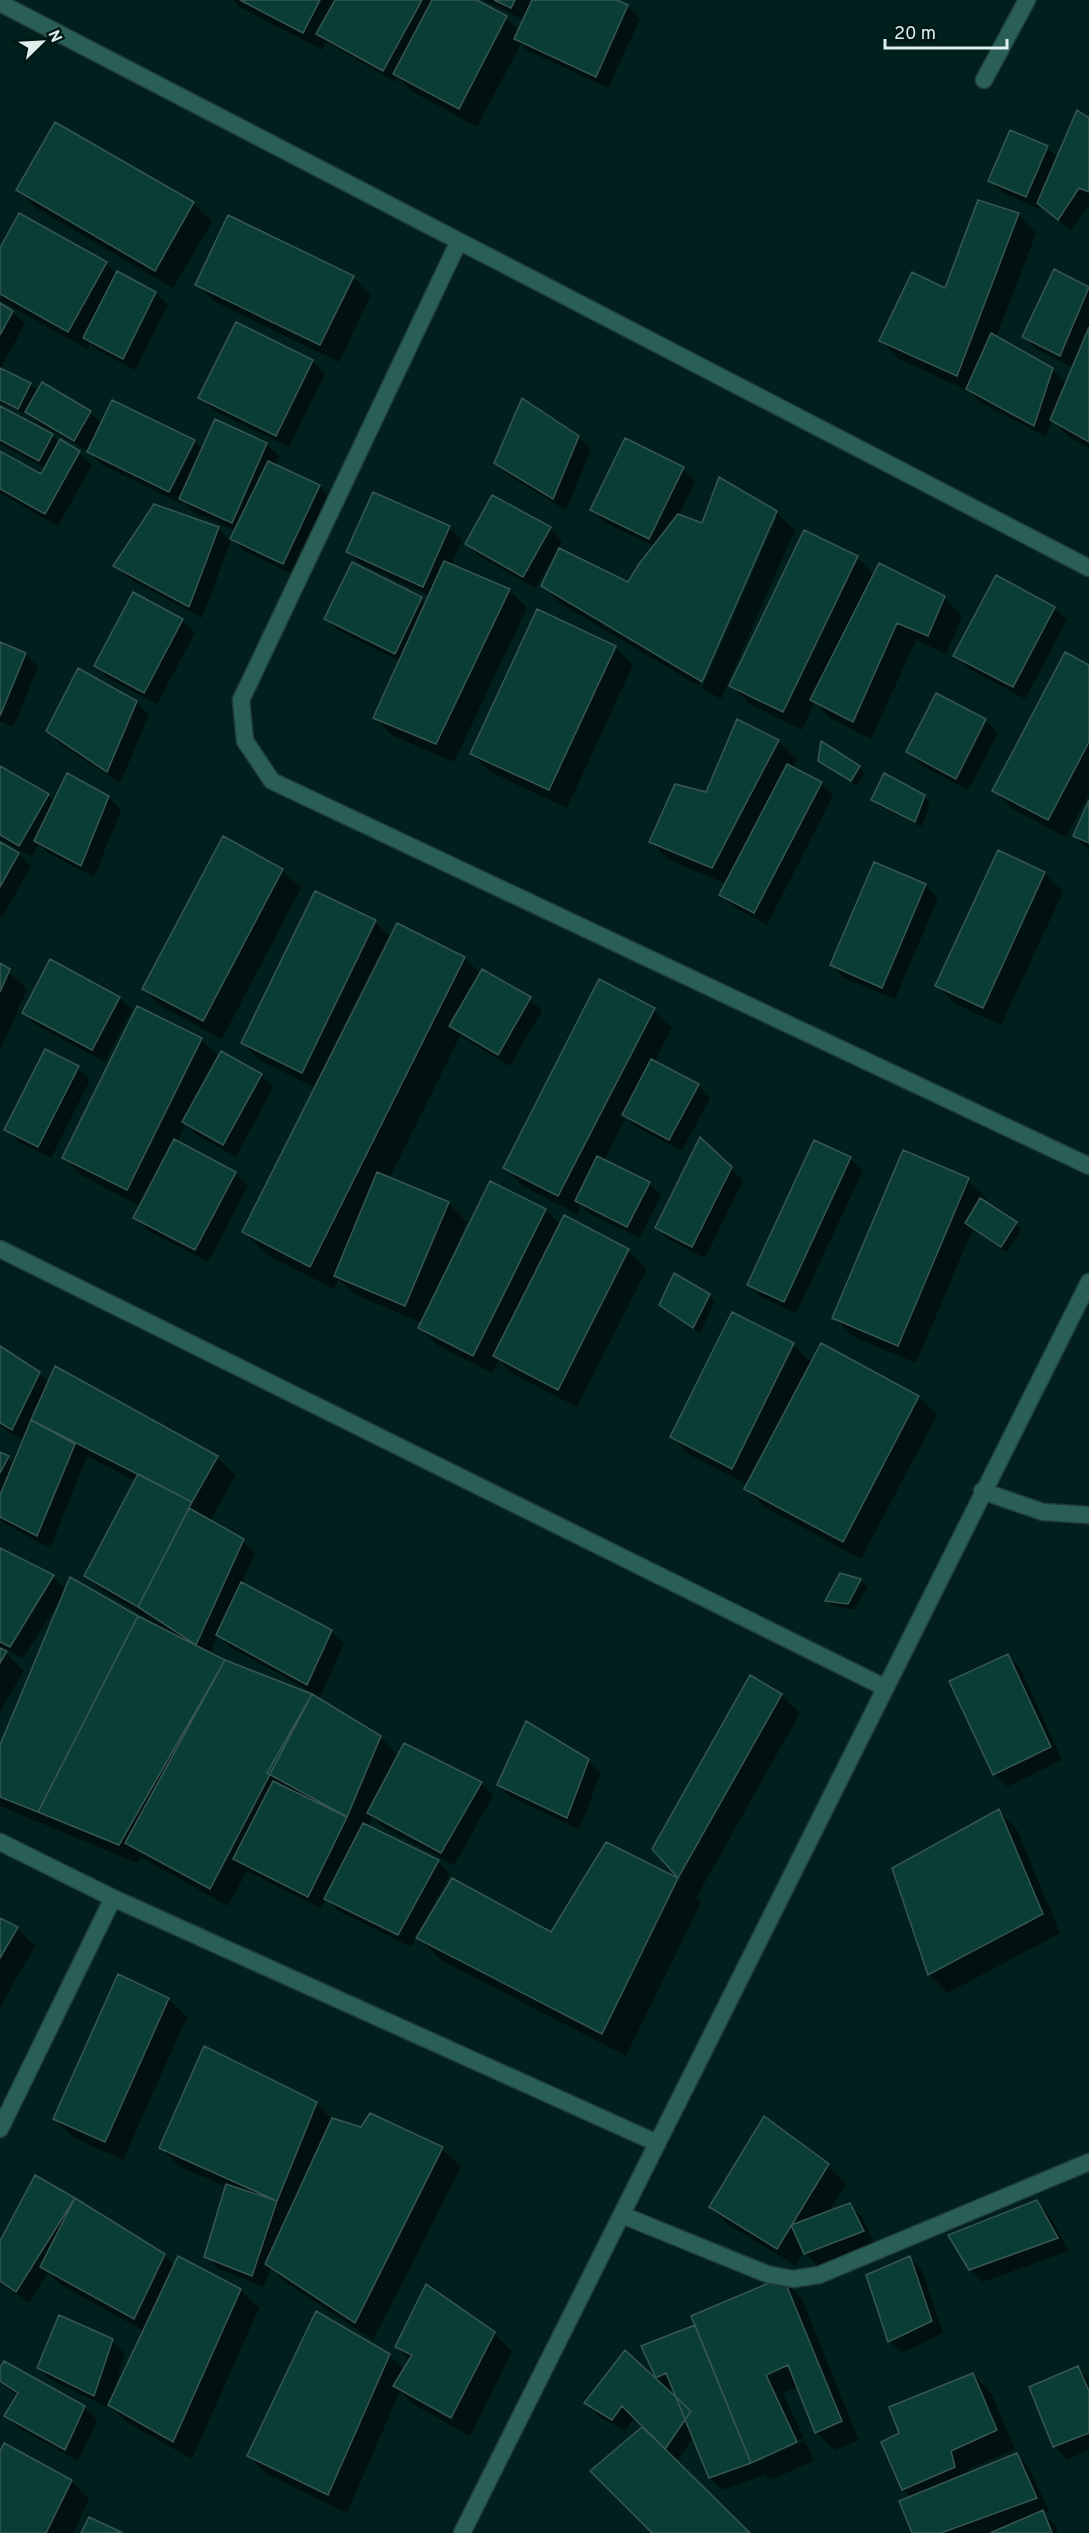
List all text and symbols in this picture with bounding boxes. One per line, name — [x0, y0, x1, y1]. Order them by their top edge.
north arrow — [12, 12, 72, 72]
scale bar — [885, 12, 1006, 50]
text: 20 m — [894, 23, 936, 46]
text: N — [42, 27, 65, 46]

